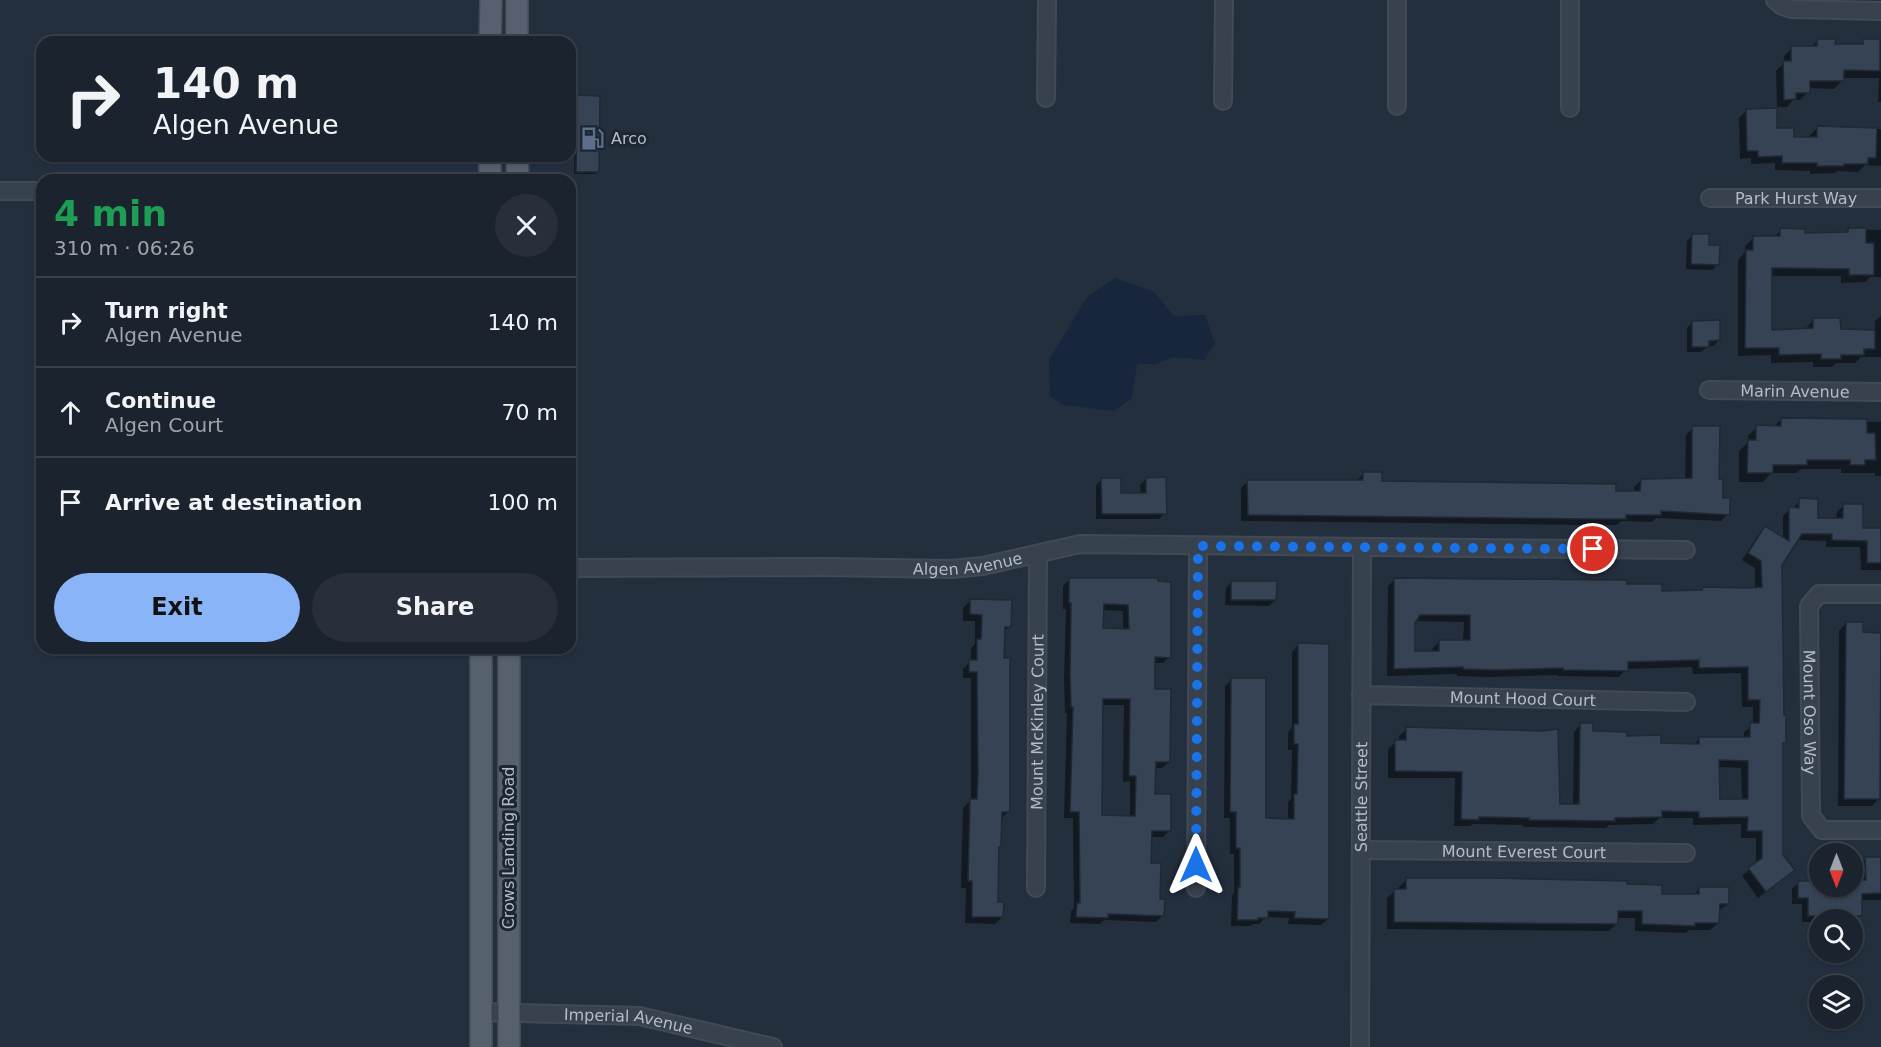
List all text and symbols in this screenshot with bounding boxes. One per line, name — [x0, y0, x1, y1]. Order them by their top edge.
text: 140 m — [153, 59, 299, 108]
icon: right — [54, 60, 132, 138]
text: Algen Avenue — [153, 109, 339, 140]
fuel station icon: Arco — [580, 125, 606, 151]
place label: Arco — [611, 129, 647, 148]
street label: Park Hurst Way — [1735, 189, 1857, 208]
text: 4 min — [54, 193, 167, 234]
button: close — [495, 194, 558, 257]
text: 310 m · 06:26 — [54, 236, 195, 260]
text: Turn right — [105, 298, 228, 323]
icon: right — [54, 306, 87, 339]
text: 140 m — [488, 310, 558, 335]
text: Algen Avenue — [105, 323, 243, 347]
street label: Marin Avenue — [1740, 381, 1850, 402]
text: Continue — [105, 388, 216, 413]
icon: ahead — [54, 396, 87, 429]
text: 70 m — [502, 400, 558, 425]
text: Algen Court — [105, 413, 223, 437]
icon: arrive — [54, 486, 87, 519]
text: Arrive at destination — [105, 490, 362, 515]
text: 100 m — [488, 490, 558, 515]
pin — [1567, 523, 1618, 574]
icon: arrive — [1576, 532, 1609, 565]
street label: Algen Avenue — [913, 548, 1024, 579]
button: Exit — [54, 573, 300, 642]
button: Share — [312, 573, 558, 642]
street label: Mount McKinley Court — [1027, 634, 1048, 810]
street label: Mount Oso Way — [1799, 650, 1820, 775]
street label: Mount Hood Court — [1450, 688, 1596, 710]
street label: Seattle Street — [1352, 742, 1371, 852]
street label: Crows Landing Road — [499, 767, 518, 929]
position arrow — [1164, 833, 1228, 897]
street label: Mount Everest Court — [1442, 842, 1606, 862]
north arrow — [1809, 843, 1863, 897]
map controls — [1809, 843, 1863, 1029]
button: search — [1809, 909, 1863, 963]
button: layers — [1809, 975, 1863, 1029]
street label: Imperial Avenue — [564, 1005, 695, 1038]

